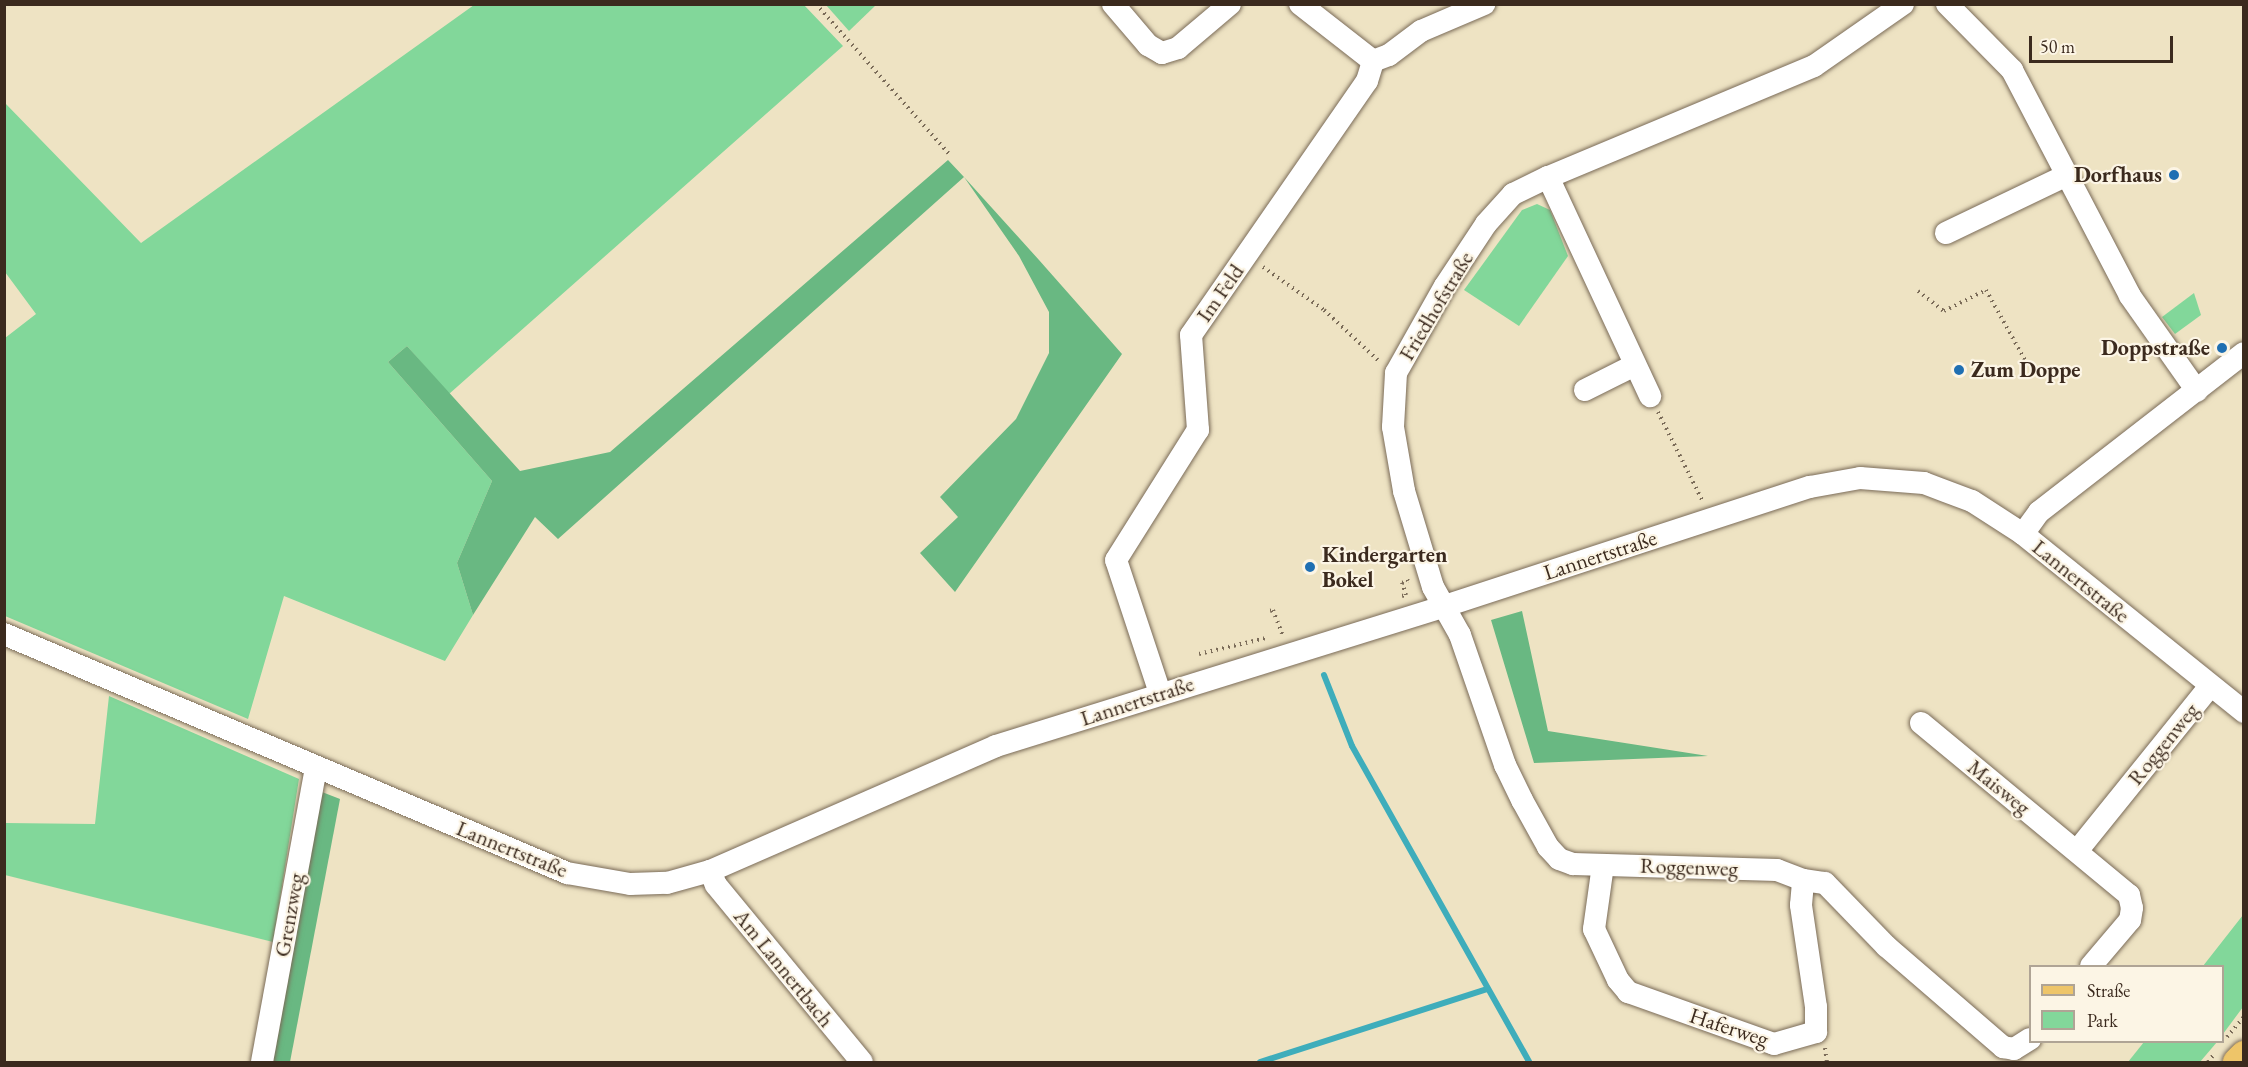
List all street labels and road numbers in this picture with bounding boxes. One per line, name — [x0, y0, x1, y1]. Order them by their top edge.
street label: Friedhofstraße — [1393, 247, 1479, 365]
street label: Im Feld — [1191, 259, 1249, 327]
street label: Lannertstraße — [1540, 524, 1660, 586]
street label: Lannertstraße — [2027, 534, 2135, 628]
street label: Lannertstraße — [1077, 670, 1197, 732]
street label: Roggenweg — [2122, 698, 2204, 790]
street label: Maisweg — [1962, 754, 2036, 820]
street label: Lannertstraße — [453, 815, 571, 883]
street label: Roggenweg — [1640, 852, 1738, 882]
street label: Grenzweg — [269, 871, 309, 959]
street label: Am Lannertbach — [728, 904, 840, 1032]
street label: Haferweg — [1686, 1002, 1772, 1052]

